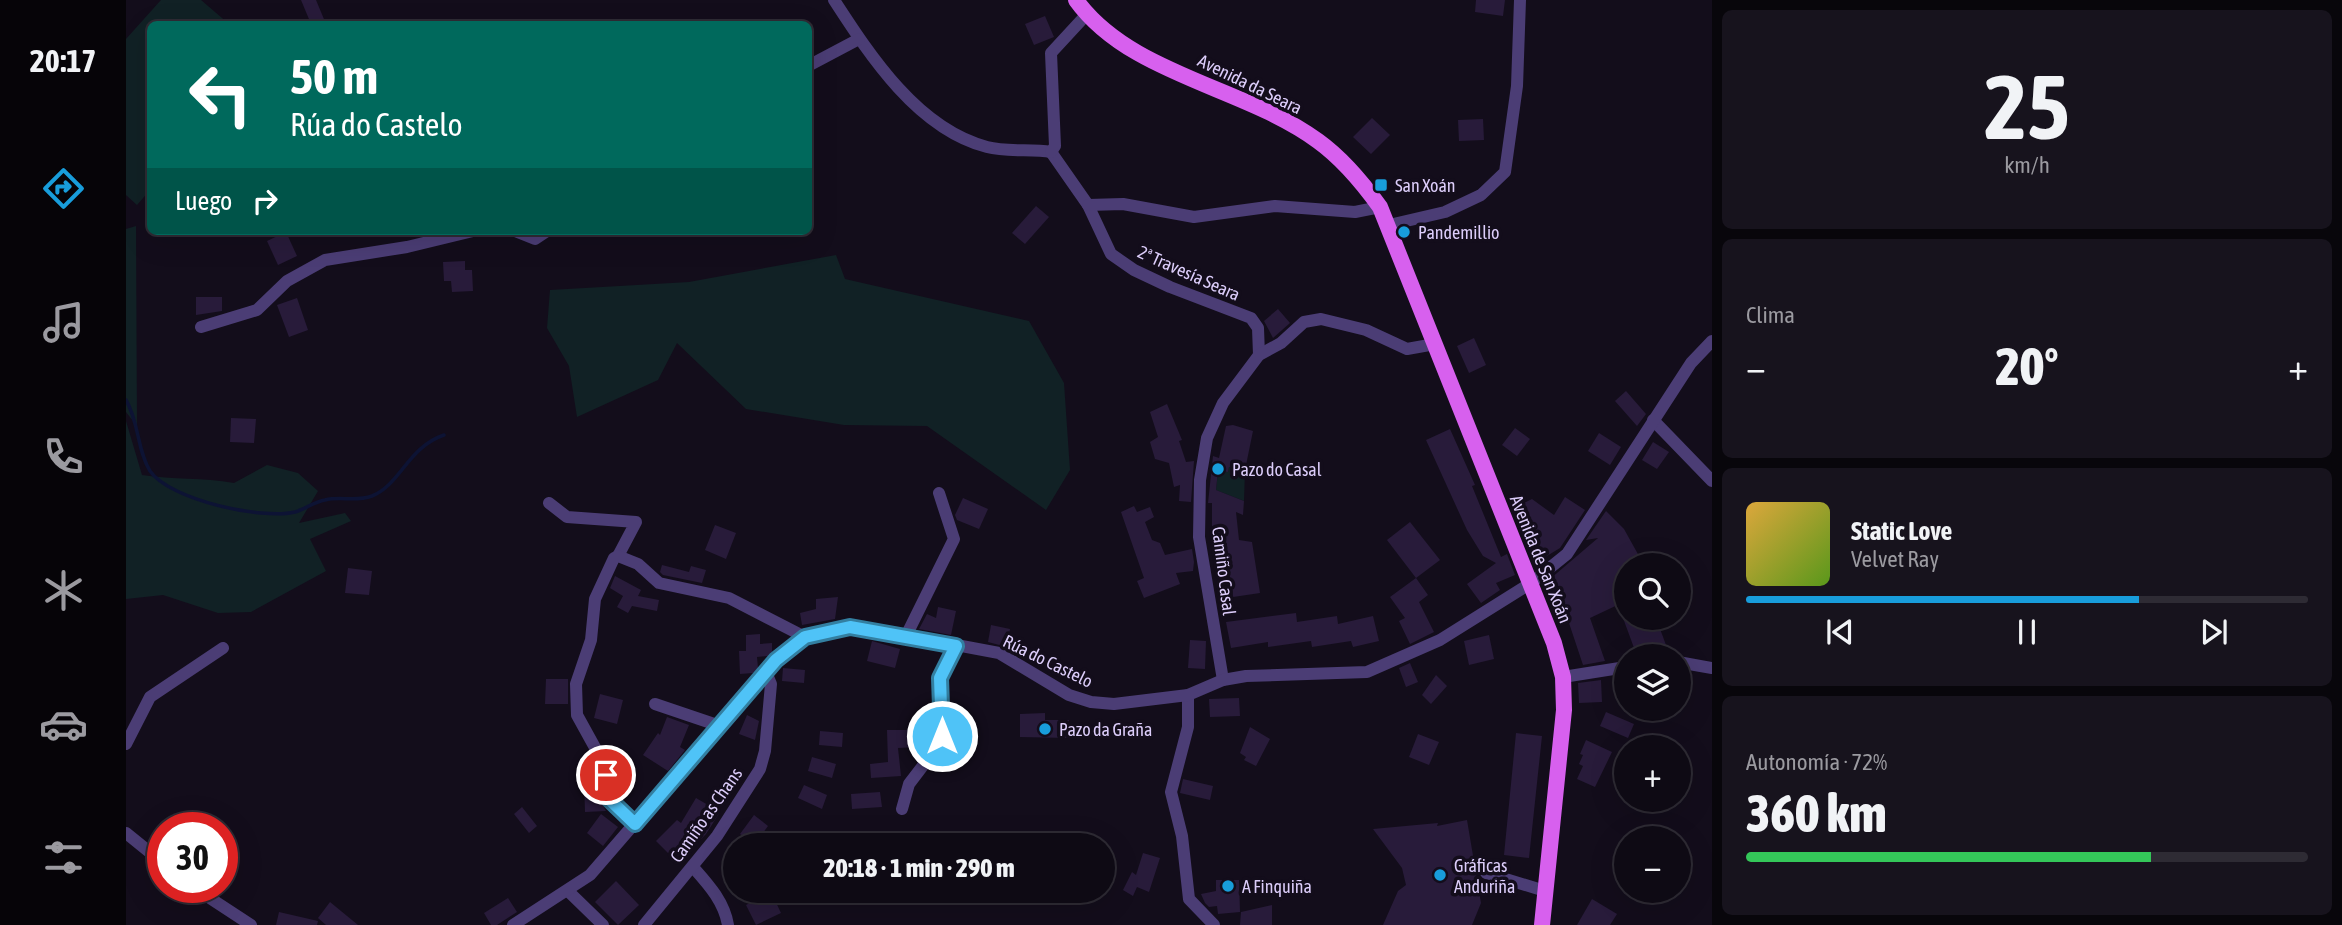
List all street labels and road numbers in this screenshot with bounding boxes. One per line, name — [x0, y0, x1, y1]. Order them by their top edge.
street label: Avenida da Seara — [1194, 50, 1306, 118]
street label: 2ª Travesía Seara — [1135, 241, 1243, 305]
street label: Avenida de San Xoán — [1506, 492, 1576, 626]
street label: Camiño Casal — [1208, 525, 1240, 617]
street label: Rúa do Castelo — [1000, 630, 1096, 692]
street label: Camiño as Chans — [666, 764, 746, 866]

